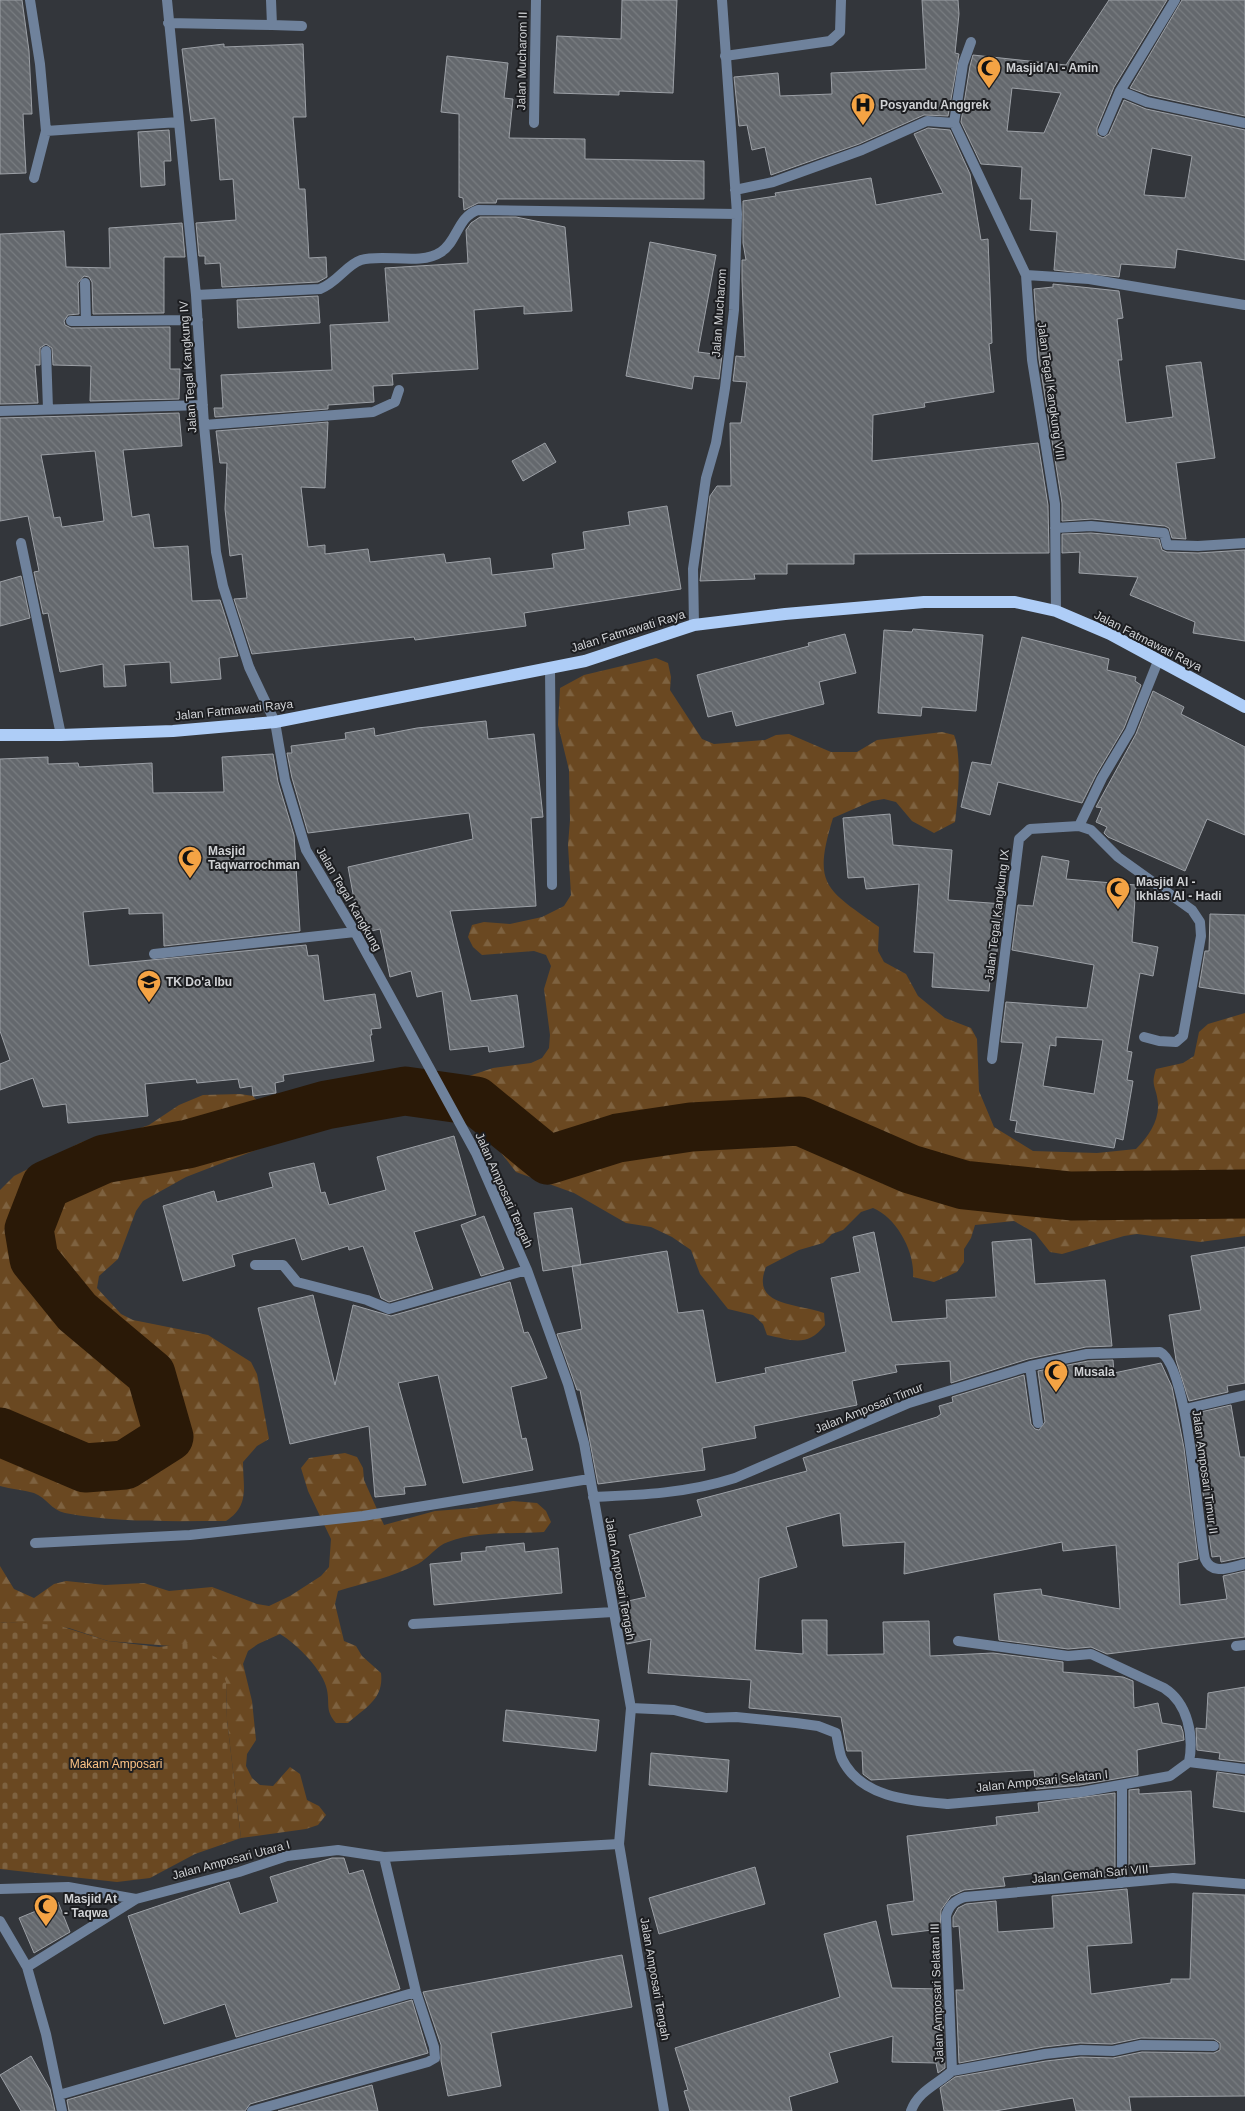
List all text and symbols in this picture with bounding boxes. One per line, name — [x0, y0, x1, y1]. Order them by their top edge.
street label: Jalan Mucharom II — [514, 12, 530, 110]
mosque icon: Masjid Al - Amin — [976, 55, 1002, 89]
place label: Masjid Al - Amin — [1006, 61, 1098, 75]
hospital icon: Posyandu Anggrek — [850, 92, 876, 126]
place label: Posyandu Anggrek — [880, 98, 989, 112]
street label: Jalan Mucharom — [709, 268, 729, 358]
street label: Jalan Tegal Kangkung IV — [176, 300, 200, 434]
street label: Jalan Tegal Kangkung VIII — [1034, 321, 1068, 461]
street label: Jalan Fatmawati Raya — [569, 607, 687, 655]
street label: Jalan Fatmawati Raya — [1092, 608, 1204, 674]
street label: Jalan Fatmawati Raya — [174, 697, 294, 723]
place label: Masjid Taqwarrochman — [208, 844, 300, 872]
street label: Jalan Tegal Kangkung — [313, 844, 385, 954]
mosque icon: Masjid Taqwarrochman — [177, 845, 203, 879]
street label: Jalan Tegal Kangkung IX — [982, 848, 1012, 982]
place label: Masjid Al - Ikhlas Al - Hadi — [1136, 875, 1222, 903]
mosque icon: Masjid Al - Ikhlas Al - Hadi — [1105, 876, 1131, 910]
school or university icon: TK Do'a Ibu — [136, 969, 162, 1003]
place label: TK Do'a Ibu — [166, 975, 232, 989]
street label: Jalan Amposari Tengah — [472, 1130, 536, 1250]
mosque icon: Musala — [1043, 1359, 1069, 1393]
place label: Musala — [1074, 1365, 1115, 1379]
street label: Jalan Amposari Timur — [813, 1380, 925, 1436]
street label: Jalan Amposari Timur II — [1189, 1409, 1221, 1535]
street label: Jalan Amposari Tengah — [602, 1516, 638, 1642]
park label: Makam Amposari — [70, 1757, 162, 1771]
street label: Jalan Amposari Selatan I — [975, 1767, 1109, 1795]
street label: Jalan Amposari Utara I — [171, 1838, 291, 1882]
street label: Jalan Gemah Sari VIII — [1031, 1862, 1149, 1886]
place label: Masjid At - Taqwa — [64, 1892, 117, 1920]
mosque icon: Masjid At - Taqwa — [33, 1893, 59, 1927]
street label: Jalan Amposari Tengah — [637, 1916, 673, 2042]
street label: Jalan Amposari Selatan III — [928, 1923, 946, 2063]

